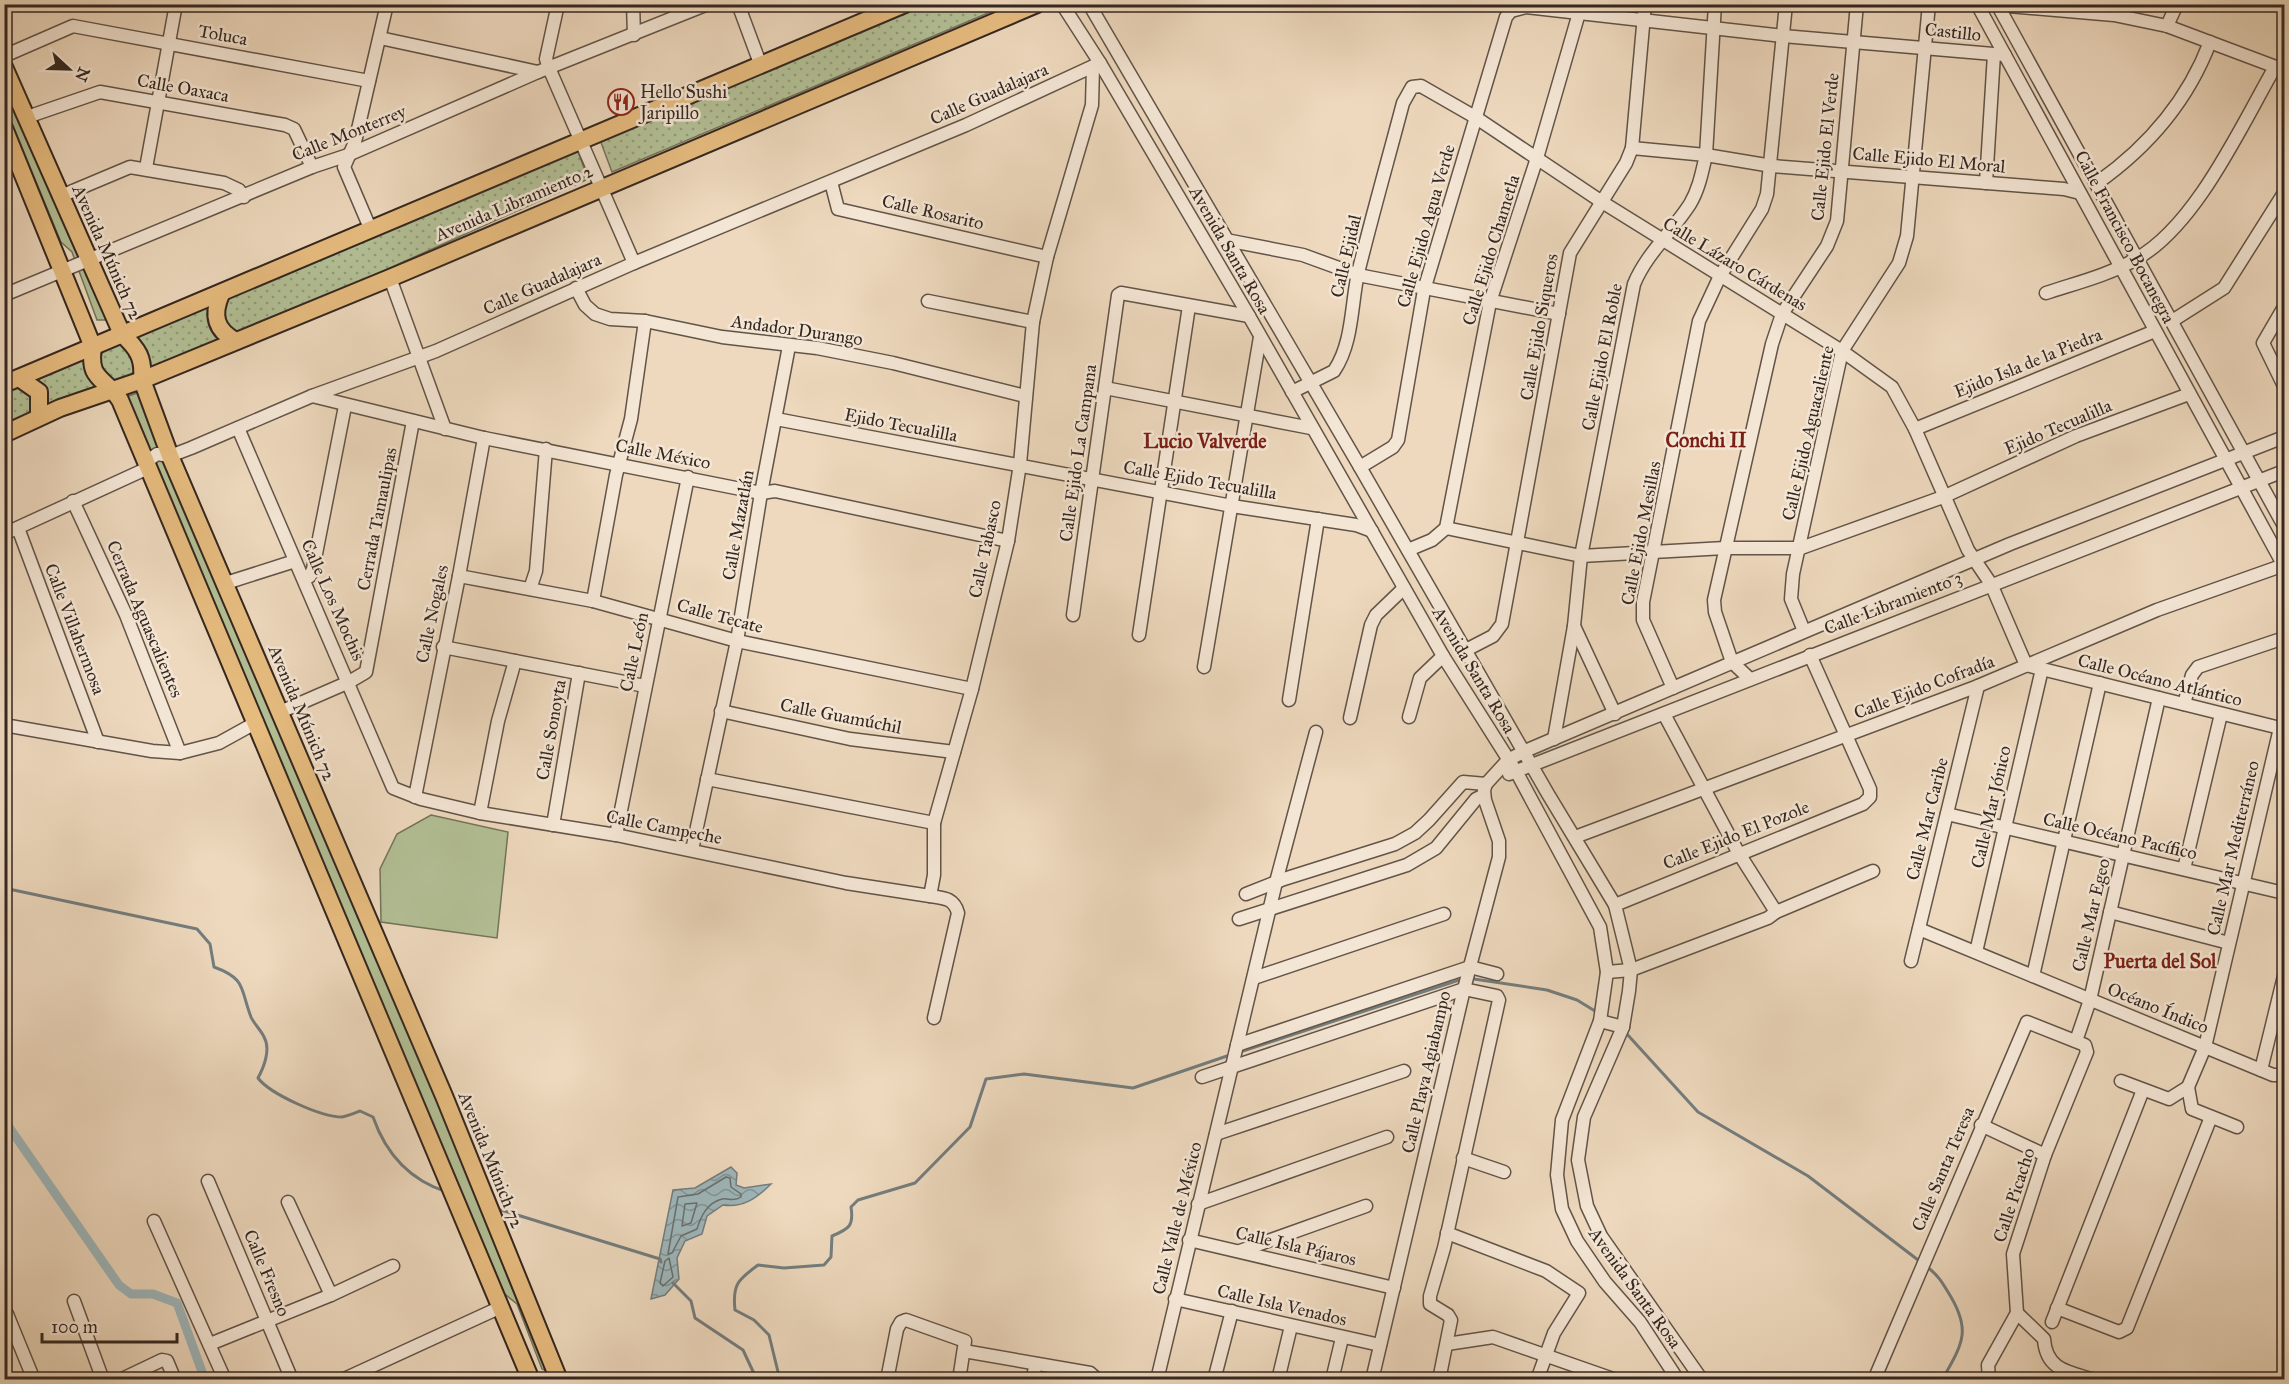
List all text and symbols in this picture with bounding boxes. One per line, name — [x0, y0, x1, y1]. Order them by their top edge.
street label: Castillo — [1924, 18, 1982, 46]
street label: Toluca — [197, 20, 250, 50]
north arrow — [39, 39, 99, 99]
street label: Calle Guadalajara — [927, 58, 1052, 130]
text: N — [71, 65, 94, 85]
street label: Calle Oaxaca — [135, 69, 231, 107]
street label: Calle Ejido El Verde — [1806, 72, 1844, 222]
place label: Hello Sushi Jaripillo — [638, 81, 727, 125]
restaurant icon: Hello Sushi Jaripillo — [606, 87, 636, 117]
street label: Calle Monterrey — [289, 100, 410, 166]
street label: Calle Ejido Agua Verde — [1392, 142, 1461, 310]
street label: Calle Ejido El Moral — [1852, 142, 2007, 178]
street label: Calle Francisco Bocanegra — [2069, 147, 2180, 328]
street label: Avenida Libramiento 2 — [431, 160, 596, 247]
street label: Calle Ejido Chametla — [1458, 172, 1525, 328]
street label: Avenida Múnich 72 — [67, 180, 147, 323]
street label: Avenida Santa Rosa — [1184, 181, 1276, 318]
street label: Calle Rosarito — [880, 190, 986, 234]
street label: Calle Ejidal — [1326, 212, 1366, 300]
street label: Calle Lázaro Cárdenas — [1659, 212, 1811, 316]
street label: Calle Guadalajara — [480, 248, 605, 320]
street label: Calle Ejido Siqueros — [1515, 252, 1564, 402]
street label: Calle Ejido El Roble — [1577, 282, 1627, 432]
street label: Andador Durango — [729, 310, 864, 351]
street label: Ejido Isla de la Piedra — [1951, 323, 2106, 403]
street label: Calle Ejido Aguacaliente — [1777, 343, 1840, 523]
street label: Calle Ejido La Campana — [1055, 362, 1101, 543]
street label: Ejido Tecualilla — [2001, 394, 2115, 460]
street label: Ejido Tecualilla — [843, 403, 960, 447]
district label: Conchi II — [1665, 428, 1747, 452]
district label: Lucio Valverde — [1143, 429, 1267, 453]
street label: Calle México — [614, 434, 712, 474]
street label: Cerrada Tamaulipas — [352, 445, 402, 593]
street label: Calle Ejido Tecualilla — [1122, 456, 1279, 504]
street label: Calle Ejido Mesillas — [1616, 459, 1666, 607]
street label: Calle Mazatlán — [717, 468, 759, 582]
street label: Calle Tabasco — [964, 498, 1006, 600]
street label: Calle Los Mochis — [296, 536, 370, 664]
street label: Cerrada Aguascalientes — [101, 537, 188, 701]
street label: Calle Villahermosa — [40, 560, 110, 698]
street label: Calle Nogales — [411, 563, 454, 665]
street label: Calle Libramiento 3 — [1821, 567, 1965, 639]
street label: Calle Tecate — [674, 594, 766, 638]
street label: Avenida Santa Rosa — [1427, 602, 1521, 738]
street label: Calle León — [615, 610, 653, 694]
street label: Avenida Múnich 72 — [263, 641, 340, 784]
street label: Calle Océano Atlántico — [2076, 649, 2244, 711]
street label: Calle Ejido Cofradía — [1851, 650, 1998, 724]
street label: Calle Sonoyta — [531, 678, 571, 782]
street label: Calle Guamúchil — [778, 693, 904, 739]
street label: Calle Mar Jónico — [1966, 744, 2017, 871]
street label: Calle Mar Caribe — [1901, 755, 1953, 883]
street label: Calle Mar Mediterráneo — [2202, 758, 2264, 938]
street label: Calle Ejido El Pozole — [1660, 796, 1812, 874]
street label: Calle Campeche — [604, 805, 724, 849]
street label: Calle Océano Pacífico — [2041, 808, 2199, 864]
street label: Calle Mar Egeo — [2067, 856, 2116, 974]
district label: Puerta del Sol — [2104, 949, 2217, 973]
street label: Océano Índico — [2104, 976, 2213, 1038]
street label: Calle Playa Agiabampo — [1397, 989, 1456, 1156]
street label: Avenida Múnich 72 — [453, 1088, 528, 1231]
street label: Calle Santa Teresa — [1907, 1103, 1979, 1235]
street label: Calle Valle de México — [1147, 1139, 1207, 1297]
street label: Calle Picacho — [1988, 1145, 2040, 1245]
street label: Calle Isla Pájaros — [1233, 1221, 1359, 1271]
street label: Avenida Santa Rosa — [1583, 1223, 1686, 1353]
street label: Calle Fresno — [239, 1226, 295, 1320]
street label: Calle Isla Venados — [1215, 1279, 1349, 1331]
scale bar — [42, 1306, 177, 1344]
text: 100 m — [51, 1316, 98, 1338]

